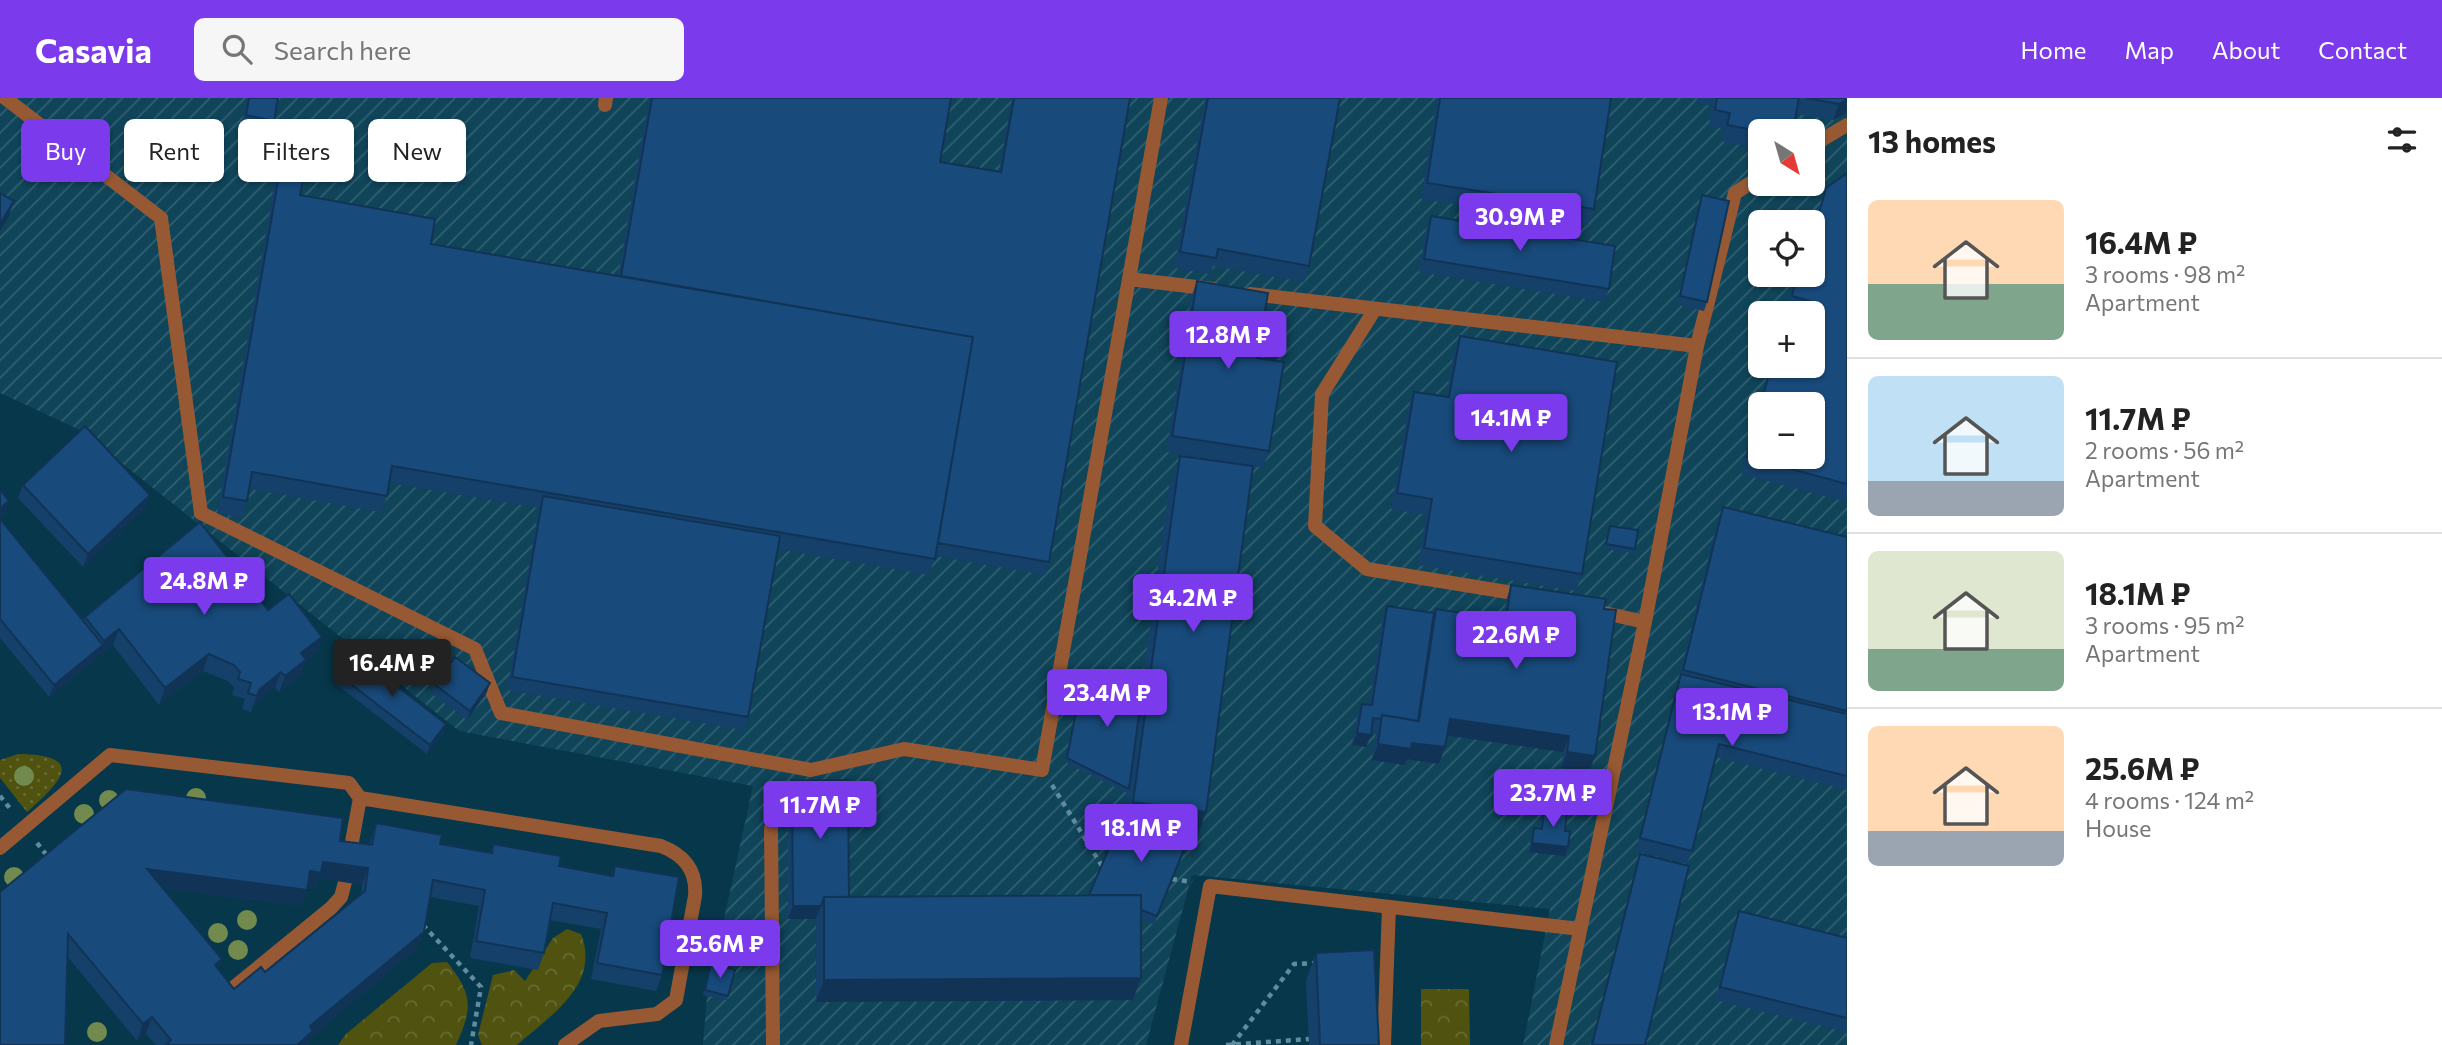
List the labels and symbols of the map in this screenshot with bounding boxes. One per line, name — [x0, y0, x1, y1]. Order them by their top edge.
north arrow — [1748, 119, 1825, 196]
pin: 30.9M ₽ — [1455, 194, 1585, 253]
pin: 12.8M ₽ — [1163, 312, 1293, 371]
pin: 14.1M ₽ — [1446, 394, 1576, 454]
pin: 24.8M ₽ — [139, 558, 269, 617]
pin: 34.2M ₽ — [1128, 574, 1258, 634]
pin: 22.6M ₽ — [1451, 612, 1581, 671]
pin: 16.4M ₽ — [327, 640, 457, 699]
pin: 23.4M ₽ — [1042, 670, 1172, 729]
pin: 13.1M ₽ — [1667, 688, 1797, 748]
pin: 23.7M ₽ — [1488, 770, 1618, 829]
pin: 11.7M ₽ — [755, 782, 885, 841]
pin: 18.1M ₽ — [1076, 804, 1206, 864]
pin: 25.6M ₽ — [655, 920, 785, 980]

